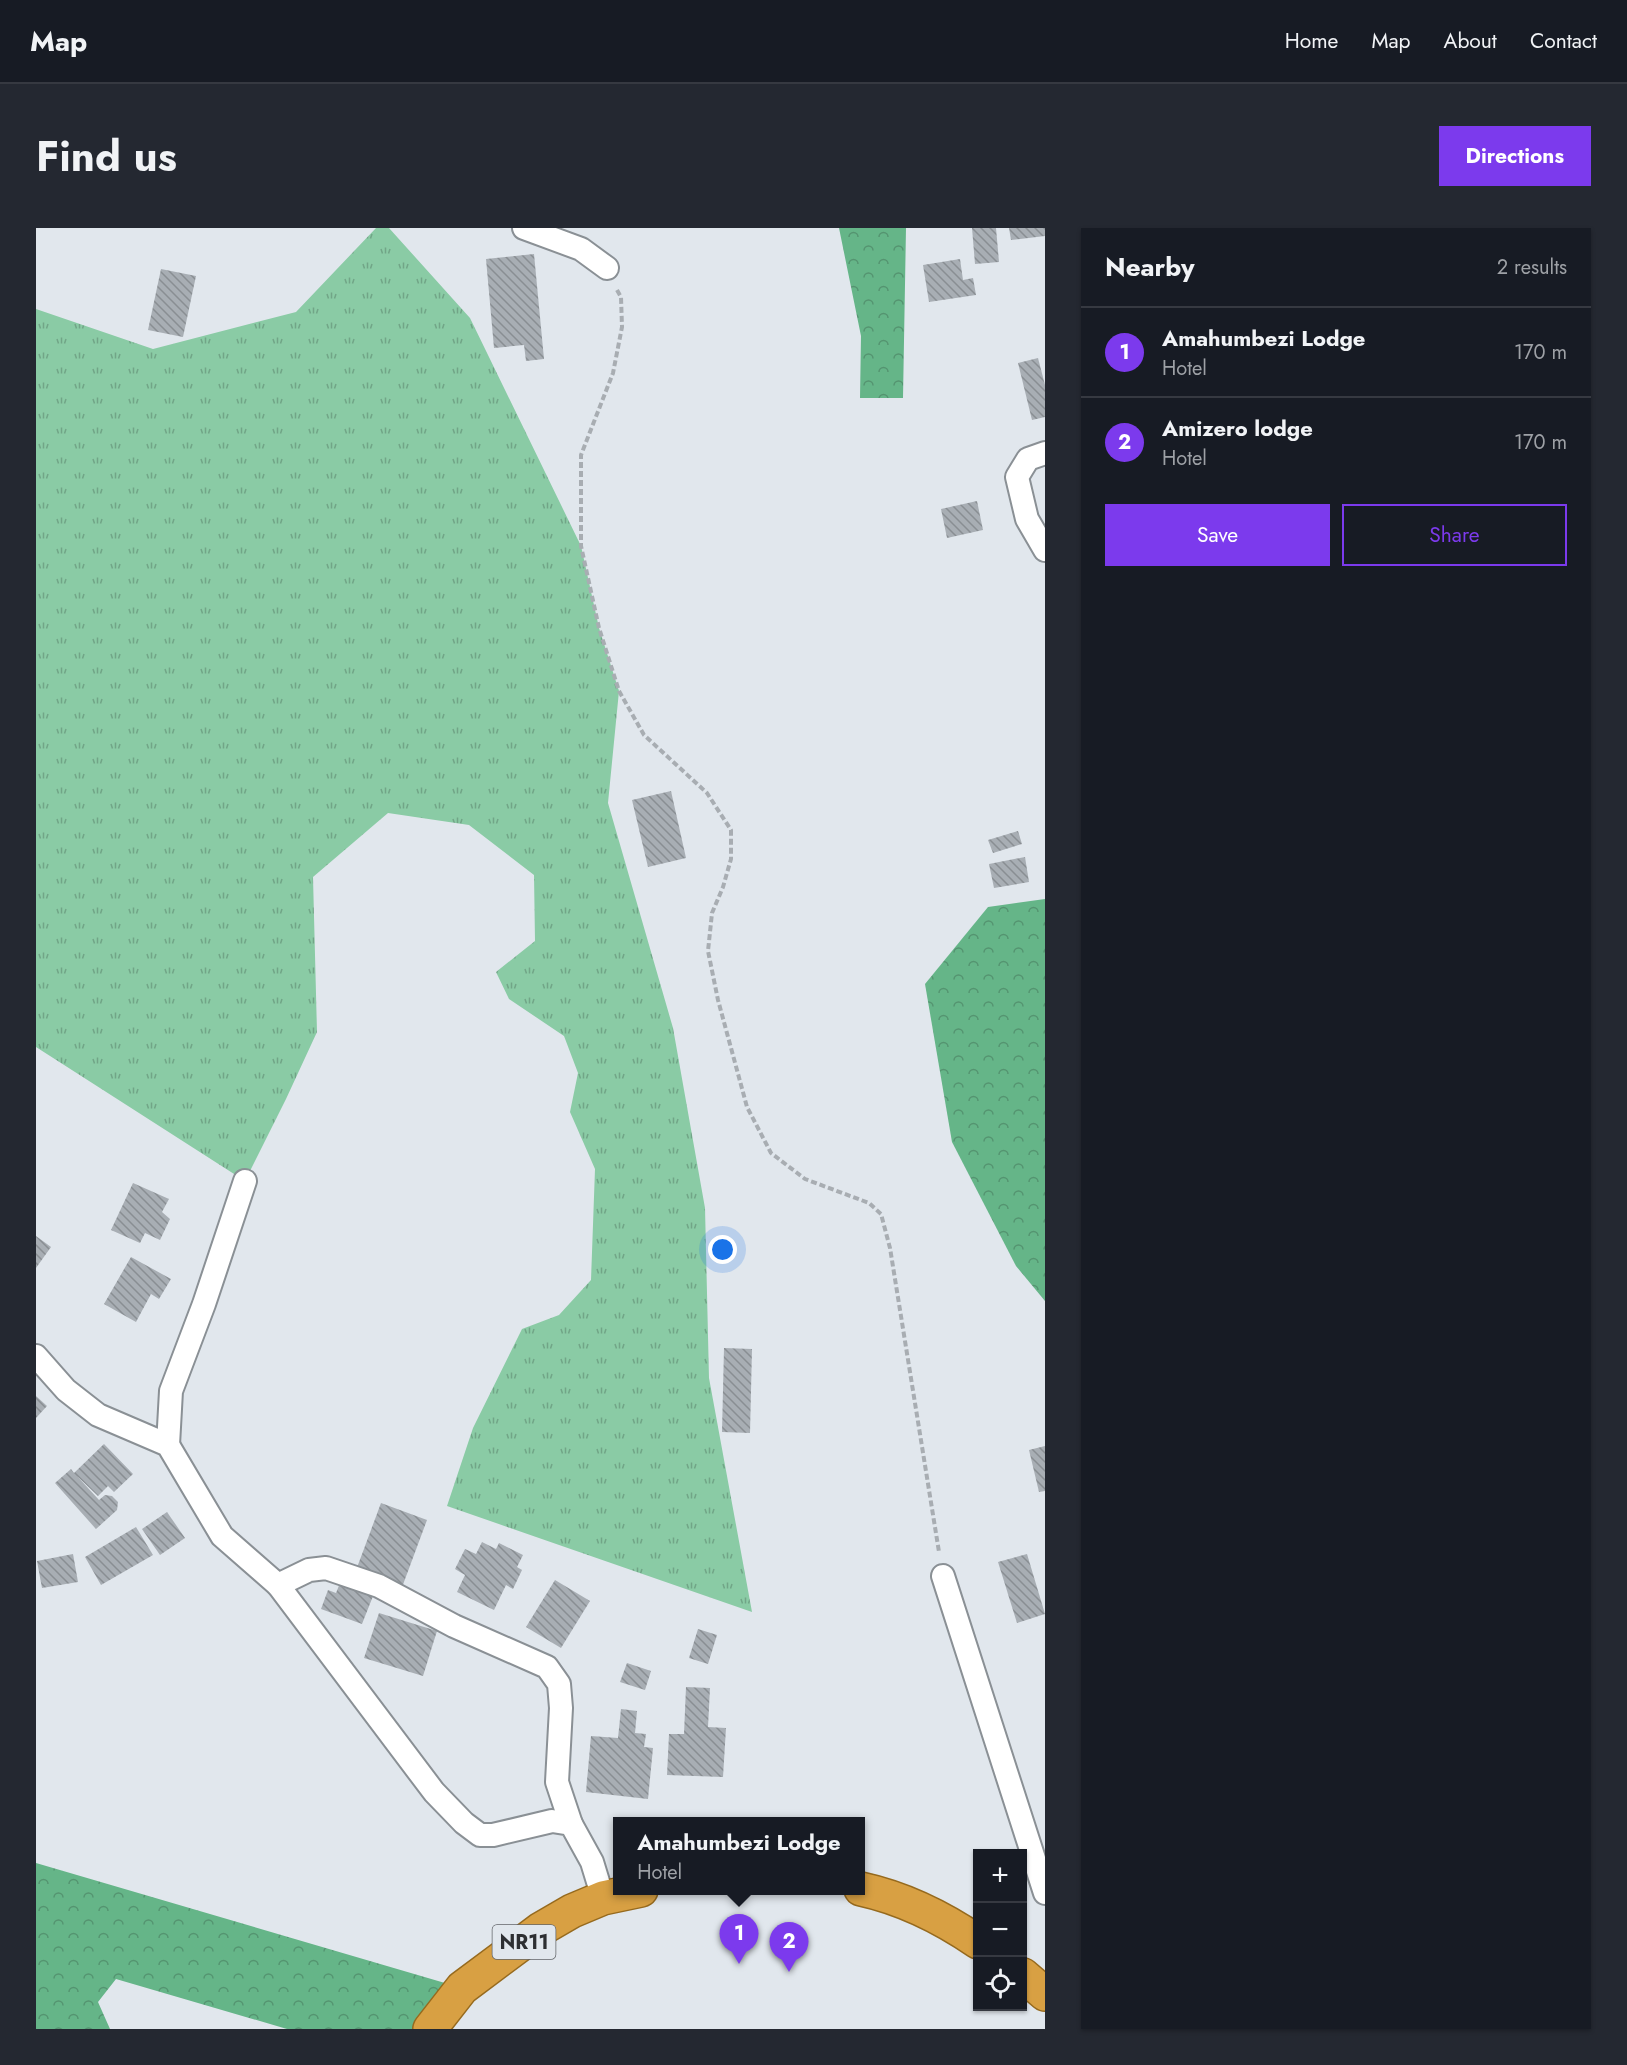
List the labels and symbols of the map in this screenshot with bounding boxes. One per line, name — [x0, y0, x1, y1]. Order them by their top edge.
your location — [708, 1235, 737, 1264]
pin: 1 — [720, 1914, 758, 1964]
pin: 2 — [770, 1922, 808, 1972]
road number: NR11 — [492, 1925, 556, 1959]

